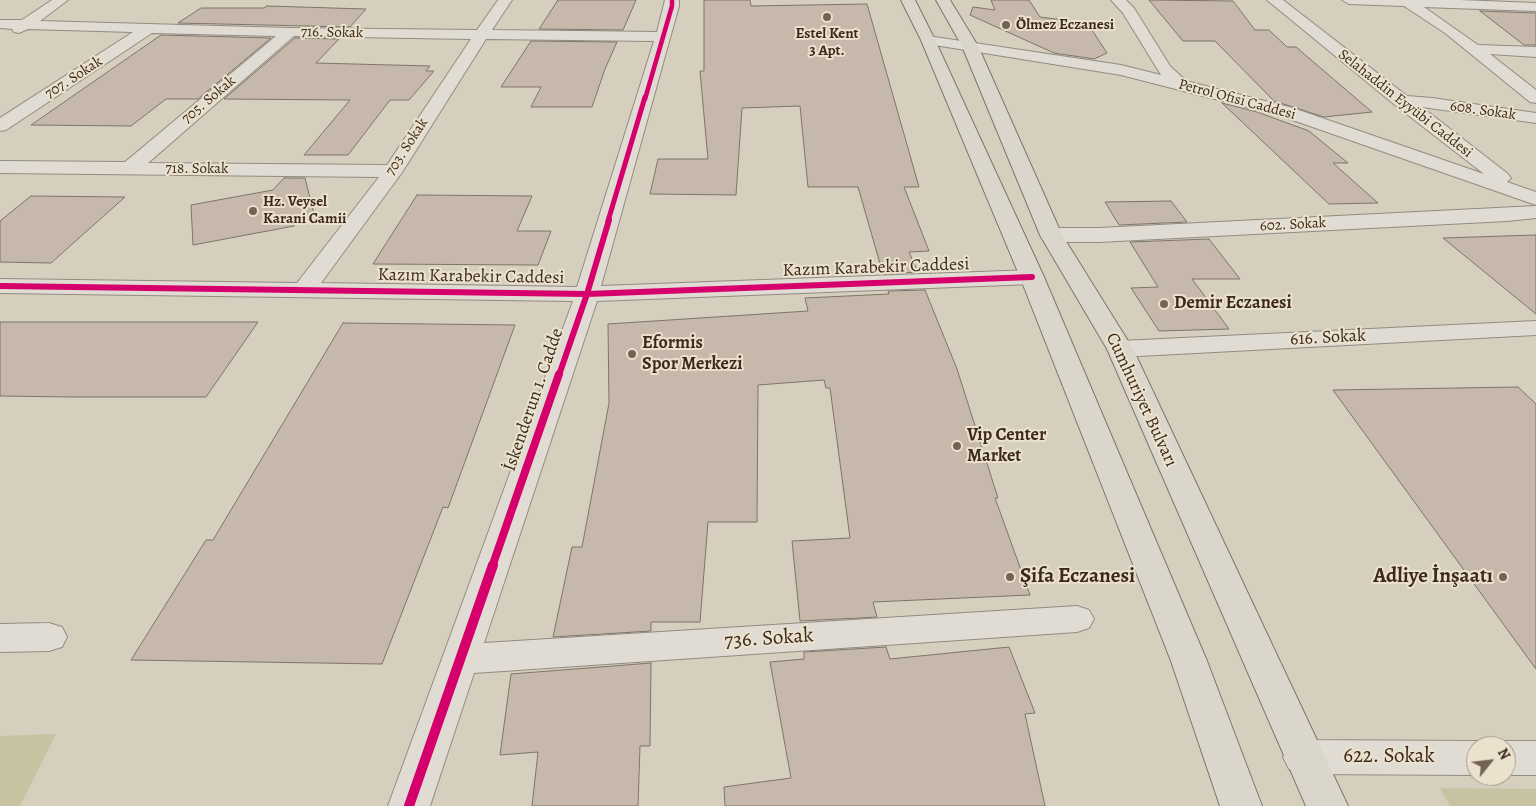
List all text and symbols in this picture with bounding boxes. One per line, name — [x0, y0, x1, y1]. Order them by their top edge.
marker: Estel Kent 3 Apt. — [821, 11, 833, 23]
place label: Ölmez Eczanesi — [1016, 16, 1114, 34]
marker: Ölmez Eczanesi — [1000, 19, 1012, 31]
street label: 716. Sokak — [301, 23, 363, 43]
place label: Estel Kent 3 Apt. — [795, 25, 859, 60]
street label: Selahaddin Eyyübi Caddesi — [1334, 46, 1476, 162]
street label: 707. Sokak — [42, 53, 106, 103]
street label: 705. Sokak — [178, 72, 240, 128]
street label: Petrol Ofisi Caddesi — [1176, 76, 1298, 124]
street label: 608. Sokak — [1449, 97, 1517, 125]
street label: 703. Sokak — [382, 115, 432, 179]
street label: 718. Sokak — [166, 160, 228, 178]
place label: Hz. Veysel Karani Camii — [263, 193, 346, 228]
marker: Hz. Veysel Karani Camii — [247, 205, 259, 217]
street label: 602. Sokak — [1259, 214, 1327, 236]
street label: Kazım Karabekir Caddesi — [782, 254, 970, 282]
street label: Kazım Karabekir Caddesi — [377, 265, 565, 289]
place label: Demir Eczanesi — [1174, 293, 1292, 315]
marker: Demir Eczanesi — [1158, 298, 1170, 310]
street label: 616. Sokak — [1290, 325, 1366, 351]
street label: İskenderun 1. Cadde — [499, 326, 569, 474]
street label: Cumhuriyet Bulvarı — [1100, 329, 1182, 471]
place label: Eformis Spor Merkezi — [642, 333, 742, 376]
marker: Eformis Spor Merkezi — [626, 348, 638, 360]
place label: Vip Center Market — [967, 425, 1046, 468]
marker: Vip Center Market — [951, 440, 963, 452]
place label: Şifa Eczanesi — [1020, 564, 1135, 590]
place label: Adliye İnşaatı — [1373, 564, 1493, 590]
marker: Şifa Eczanesi — [1004, 571, 1016, 583]
marker: Adliye İnşaatı — [1497, 571, 1509, 583]
street label: 736. Sokak — [724, 623, 814, 655]
north arrow — [1466, 736, 1516, 786]
street label: 622. Sokak — [1343, 744, 1435, 770]
text: N — [1493, 745, 1514, 763]

